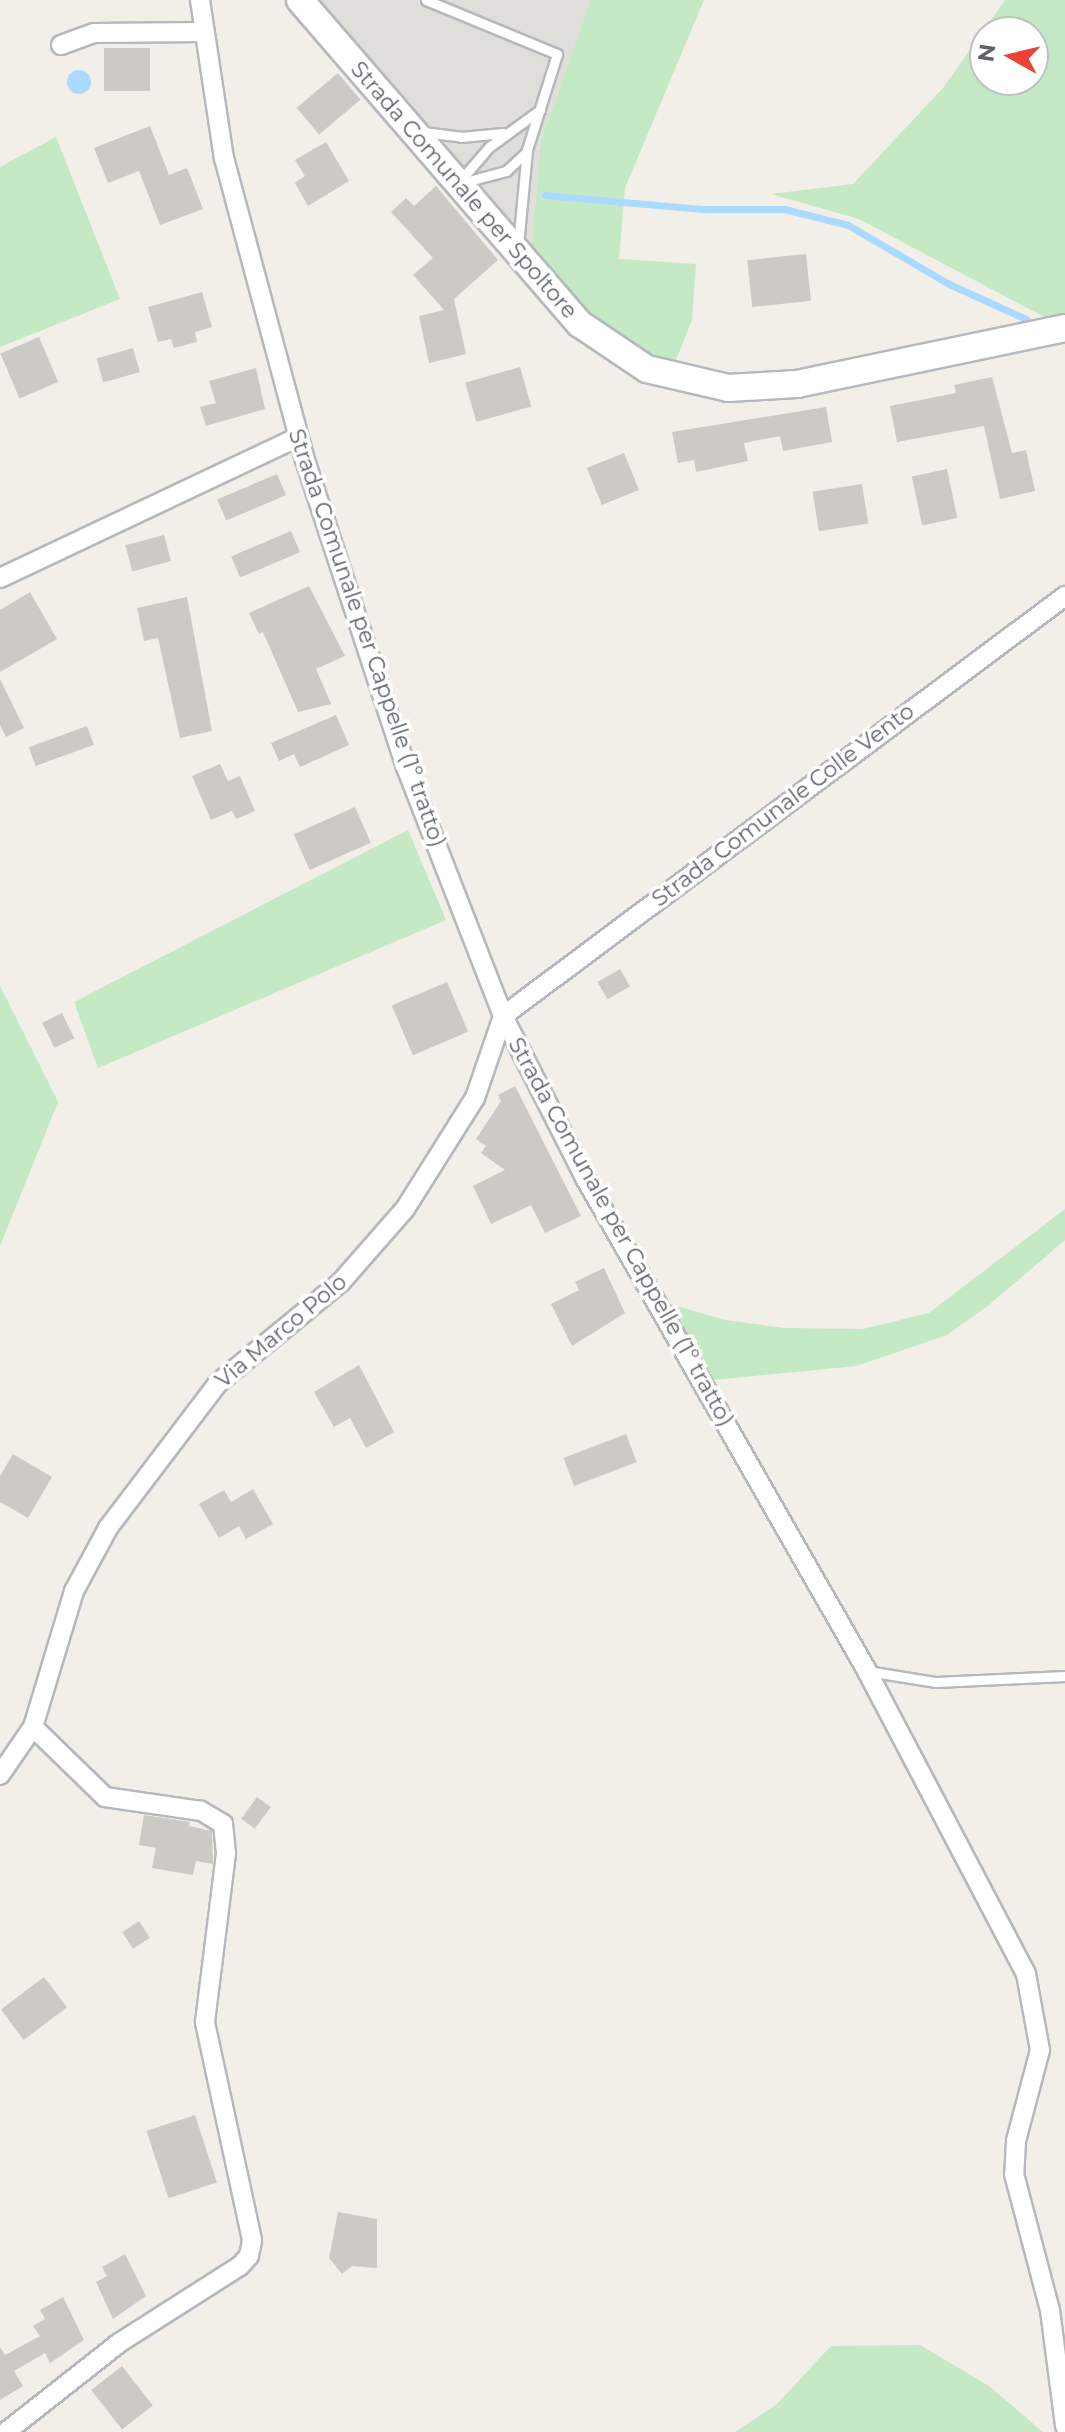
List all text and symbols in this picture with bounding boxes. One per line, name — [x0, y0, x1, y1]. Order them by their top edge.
north arrow — [969, 16, 1049, 96]
text: N — [972, 42, 1001, 64]
street label: Strada Comunale per Spoltore — [345, 56, 583, 324]
street label: Strada Comunale per Cappelle (1º tratto) — [283, 426, 451, 850]
street label: Strada Comunale Colle Vento — [647, 698, 919, 912]
street label: Strada Comunale per Cappelle (1º tratto) — [503, 1033, 739, 1431]
street label: Via Marco Polo — [210, 1269, 352, 1393]

